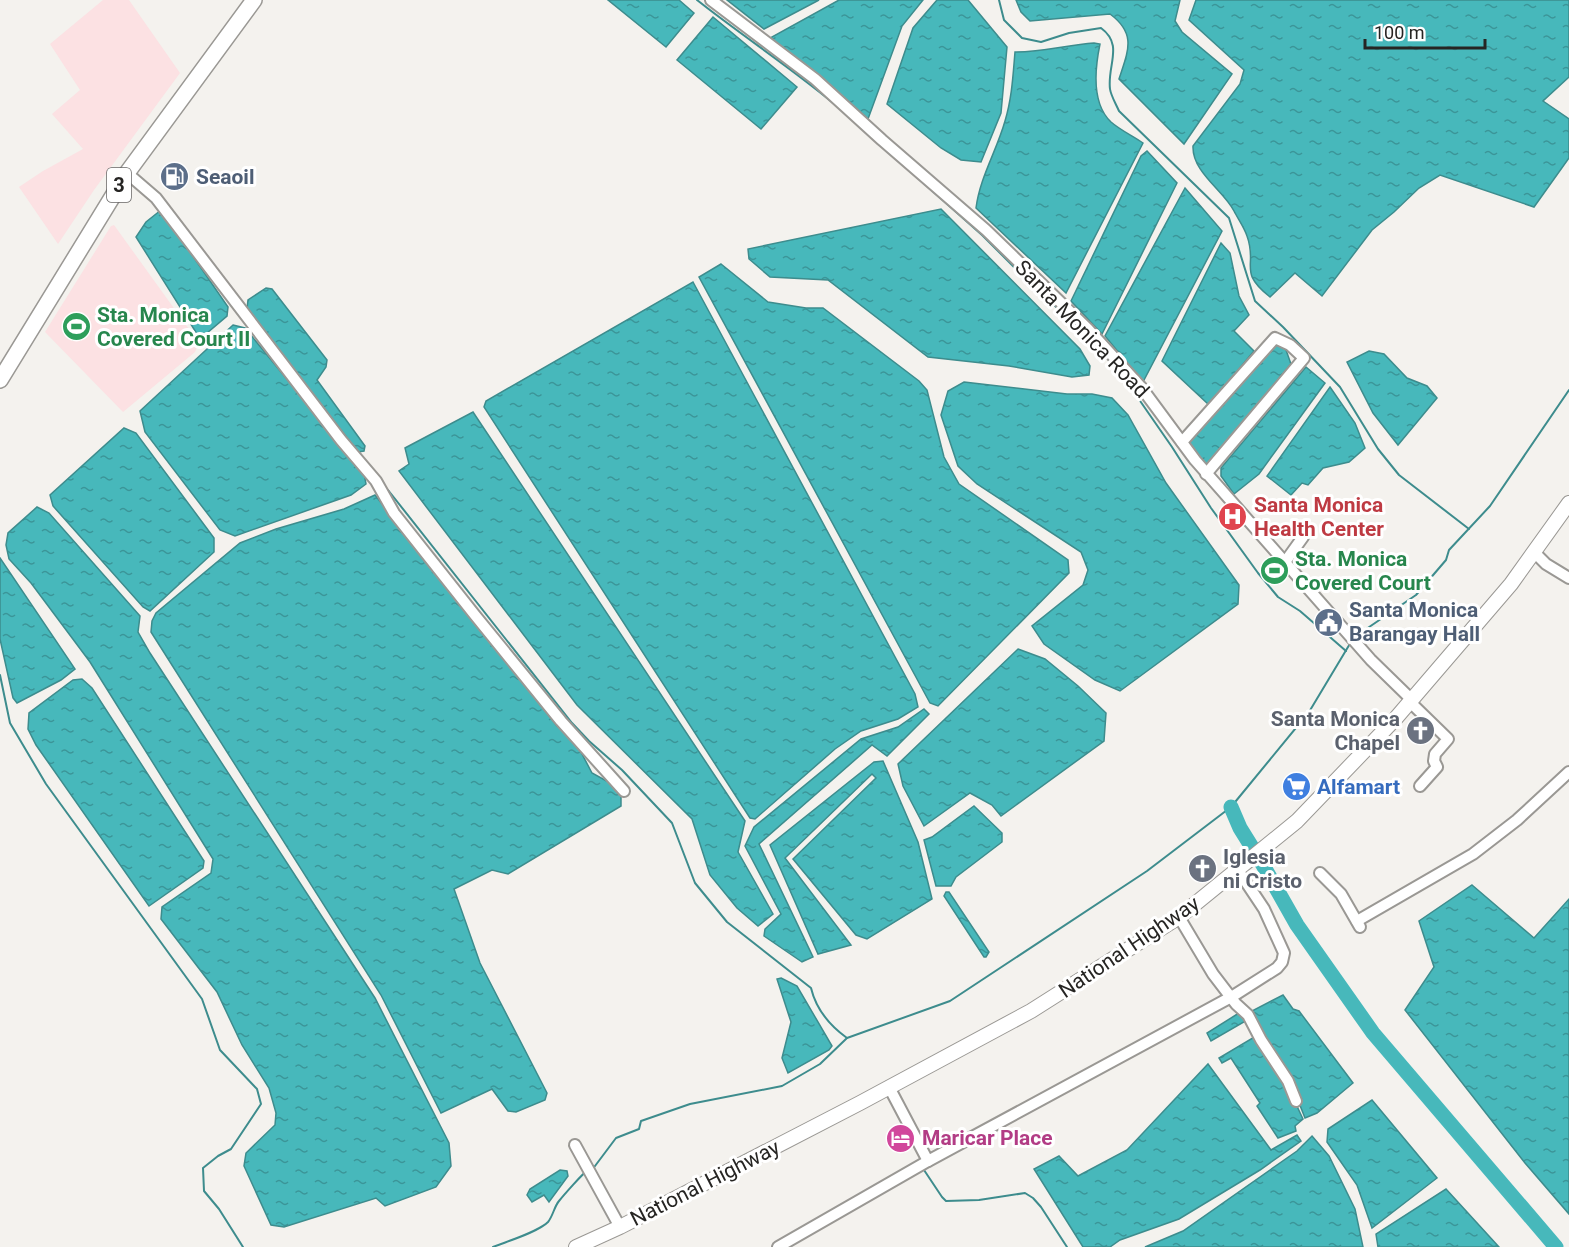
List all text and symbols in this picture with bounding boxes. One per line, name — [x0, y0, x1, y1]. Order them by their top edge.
scale bar — [1365, 12, 1485, 50]
text: 100 m — [1374, 22, 1425, 43]
fuel station icon: Seaoil — [159, 161, 191, 193]
place label: Seaoil — [196, 165, 254, 189]
road number: 3 — [107, 168, 131, 202]
street label: Santa Monica Road — [1010, 255, 1154, 403]
place label: Sta. Monica Covered Court II — [97, 303, 250, 351]
sports icon: Sta. Monica Covered Court II — [60, 311, 92, 343]
place label: Santa Monica Health Center — [1254, 493, 1384, 541]
hospital icon: Santa Monica Health Center — [1217, 501, 1249, 533]
place label: Sta. Monica Covered Court — [1295, 547, 1431, 595]
sports icon: Sta. Monica Covered Court — [1258, 555, 1290, 587]
place label: Santa Monica Barangay Hall — [1349, 598, 1480, 646]
public building icon: Santa Monica Barangay Hall — [1312, 606, 1344, 638]
place label: Santa Monica Chapel — [1271, 707, 1400, 755]
church icon: Santa Monica Chapel — [1405, 715, 1437, 747]
supermarket icon: Alfamart — [1280, 771, 1312, 803]
place label: Alfamart — [1317, 775, 1400, 799]
place label: Iglesia ni Cristo — [1223, 845, 1302, 893]
church icon: Iglesia ni Cristo — [1186, 853, 1218, 885]
street label: National Highway — [1054, 891, 1204, 1003]
hotel icon: Maricar Place — [885, 1122, 917, 1154]
place label: Maricar Place — [922, 1126, 1053, 1150]
street label: National Highway — [626, 1135, 784, 1231]

